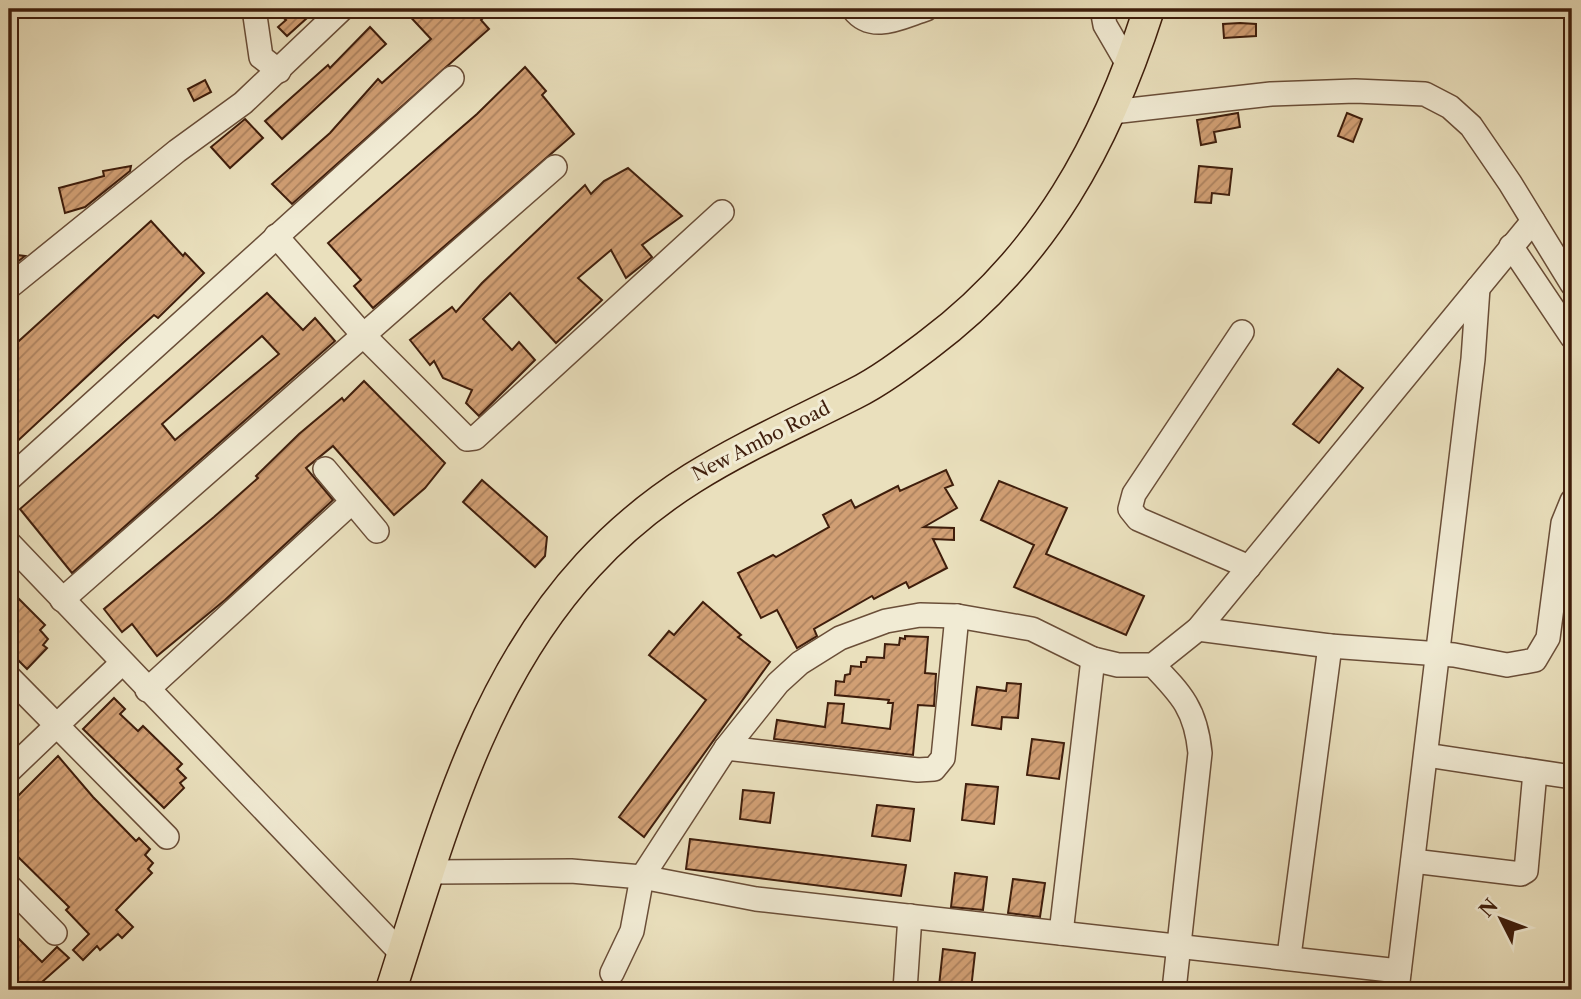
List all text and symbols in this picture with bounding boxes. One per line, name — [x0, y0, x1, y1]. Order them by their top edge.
street label: New Ambo Road — [688, 396, 834, 486]
north arrow — [1466, 884, 1536, 954]
text: N — [1475, 894, 1503, 922]

